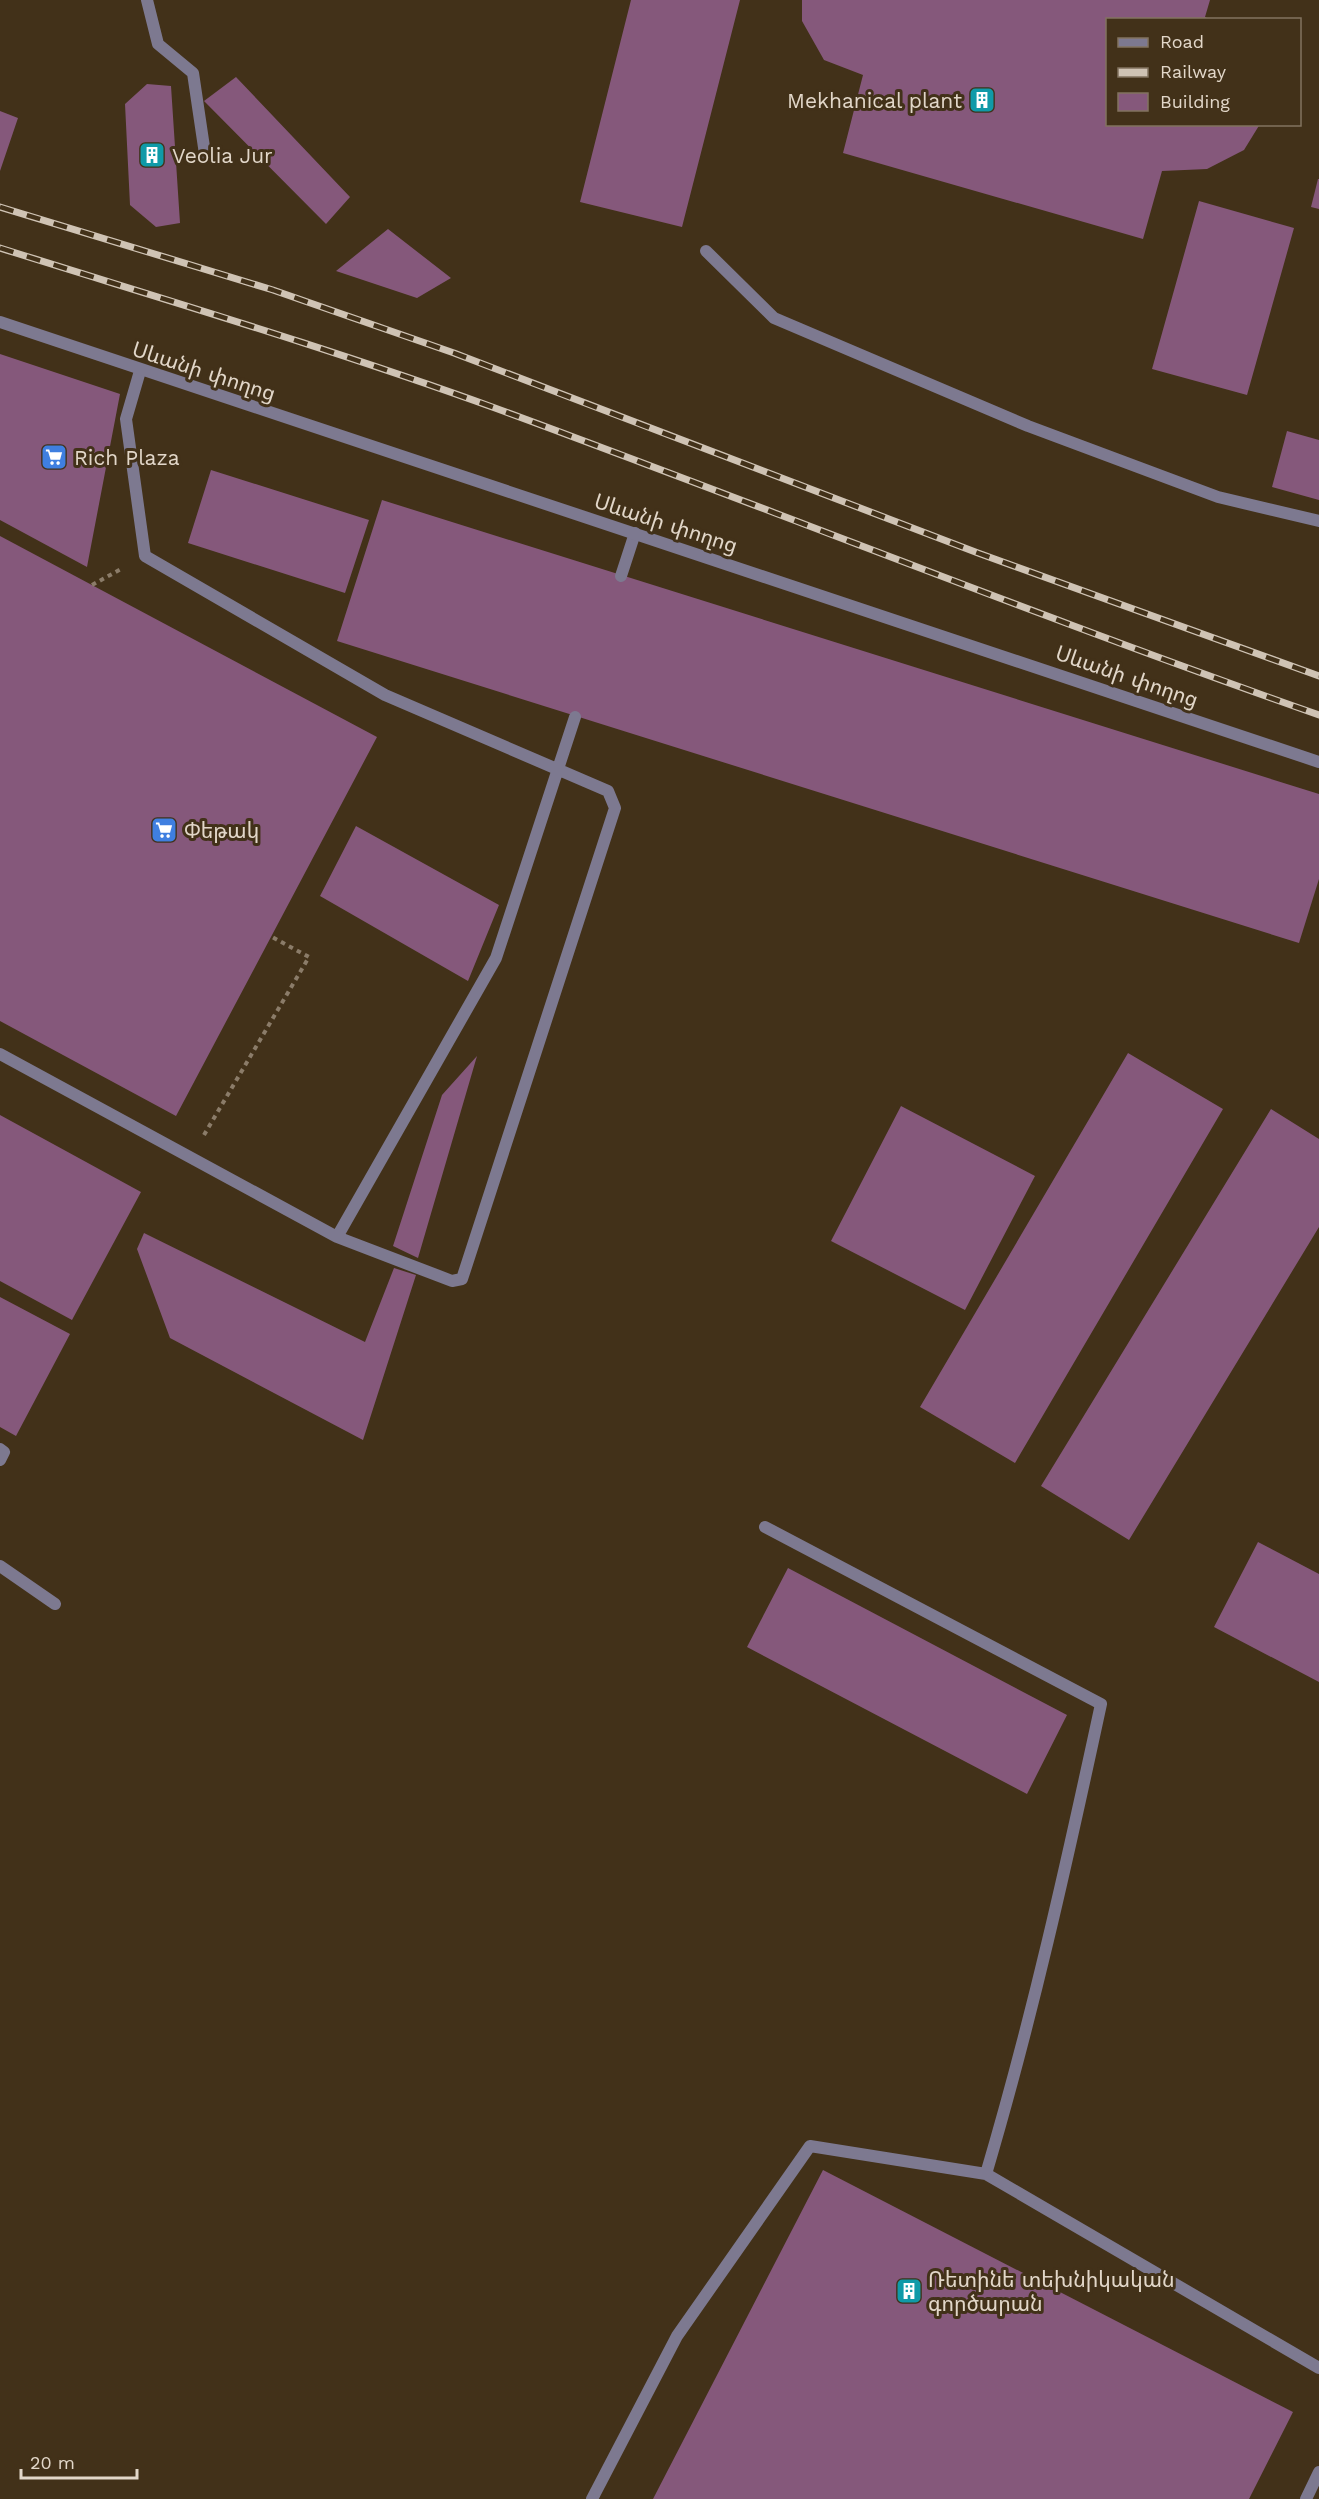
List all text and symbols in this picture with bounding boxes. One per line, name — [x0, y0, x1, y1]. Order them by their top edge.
legend — [1106, 18, 1301, 126]
text: Road — [1160, 31, 1204, 52]
text: Railway — [1160, 61, 1227, 82]
building icon: Mekhanical plant — [967, 85, 997, 115]
place label: Mekhanical plant — [787, 88, 962, 113]
text: Building — [1160, 91, 1230, 112]
building icon: Veolia Jur — [137, 140, 167, 170]
place label: Veolia Jur — [172, 143, 273, 168]
street label: Սևանի փողոց — [129, 336, 279, 406]
supermarket icon: Rich Plaza — [39, 442, 69, 472]
place label: Rich Plaza — [74, 445, 180, 470]
street label: Սևանի փողոց — [591, 488, 741, 558]
street label: Սևանի փողոց — [1052, 640, 1202, 712]
supermarket icon: Փեթակ — [149, 815, 179, 845]
place label: Փեթակ — [184, 818, 259, 843]
place label: Ռետինե տեխնիկական գործարան — [928, 2267, 1175, 2316]
building icon: Ռետինե տեխնիկական գործարան — [894, 2276, 924, 2306]
scale bar — [21, 2442, 136, 2480]
text: 20 m — [30, 2452, 75, 2473]

